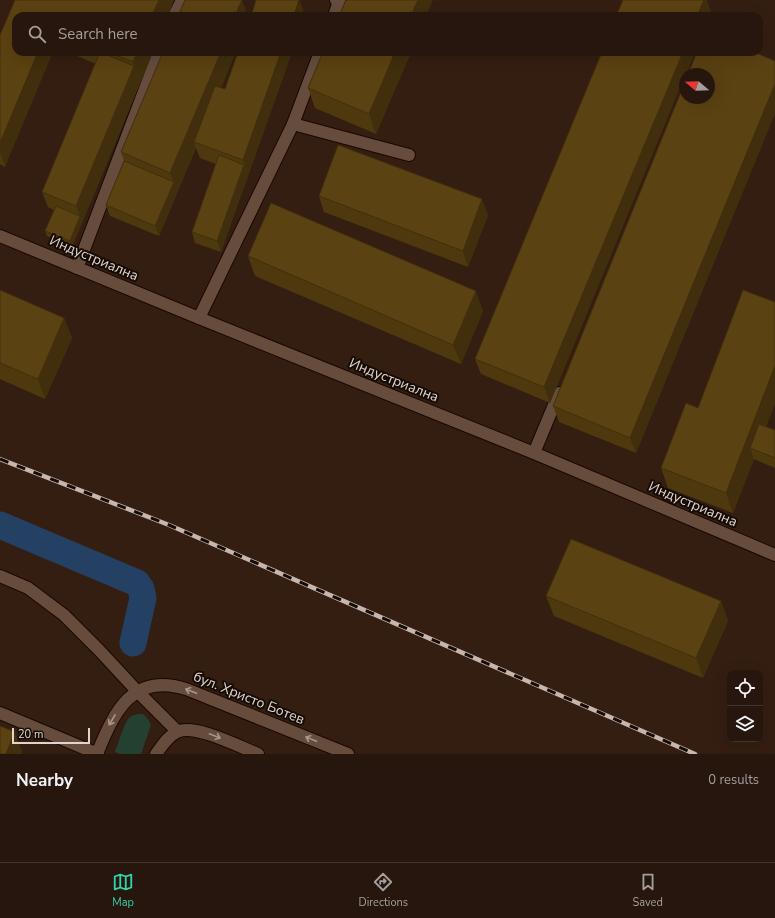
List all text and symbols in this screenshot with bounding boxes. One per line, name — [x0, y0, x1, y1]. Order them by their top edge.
search box — [12, 12, 763, 56]
icon: search — [26, 23, 48, 45]
text: Search here — [58, 24, 138, 44]
north arrow — [679, 68, 715, 104]
street label: Индустриална — [47, 231, 141, 285]
street label: Индустриална — [347, 353, 441, 407]
street label: Индустриална — [646, 477, 740, 531]
street label: бул. Христо Ботев — [191, 667, 308, 729]
map controls — [727, 670, 763, 742]
button: locate — [727, 670, 763, 706]
one-way arrow — [185, 686, 197, 694]
button: layers — [727, 706, 763, 742]
one-way arrow — [108, 713, 116, 725]
scale bar — [12, 726, 90, 745]
text: 20 m — [18, 727, 43, 742]
one-way arrow — [209, 733, 221, 741]
one-way arrow — [306, 735, 318, 743]
text: Nearby — [16, 769, 73, 792]
text: 0 results — [708, 771, 759, 789]
tab: Map — [112, 871, 134, 910]
tab: Directions — [358, 871, 408, 910]
tab: Saved — [632, 871, 663, 910]

